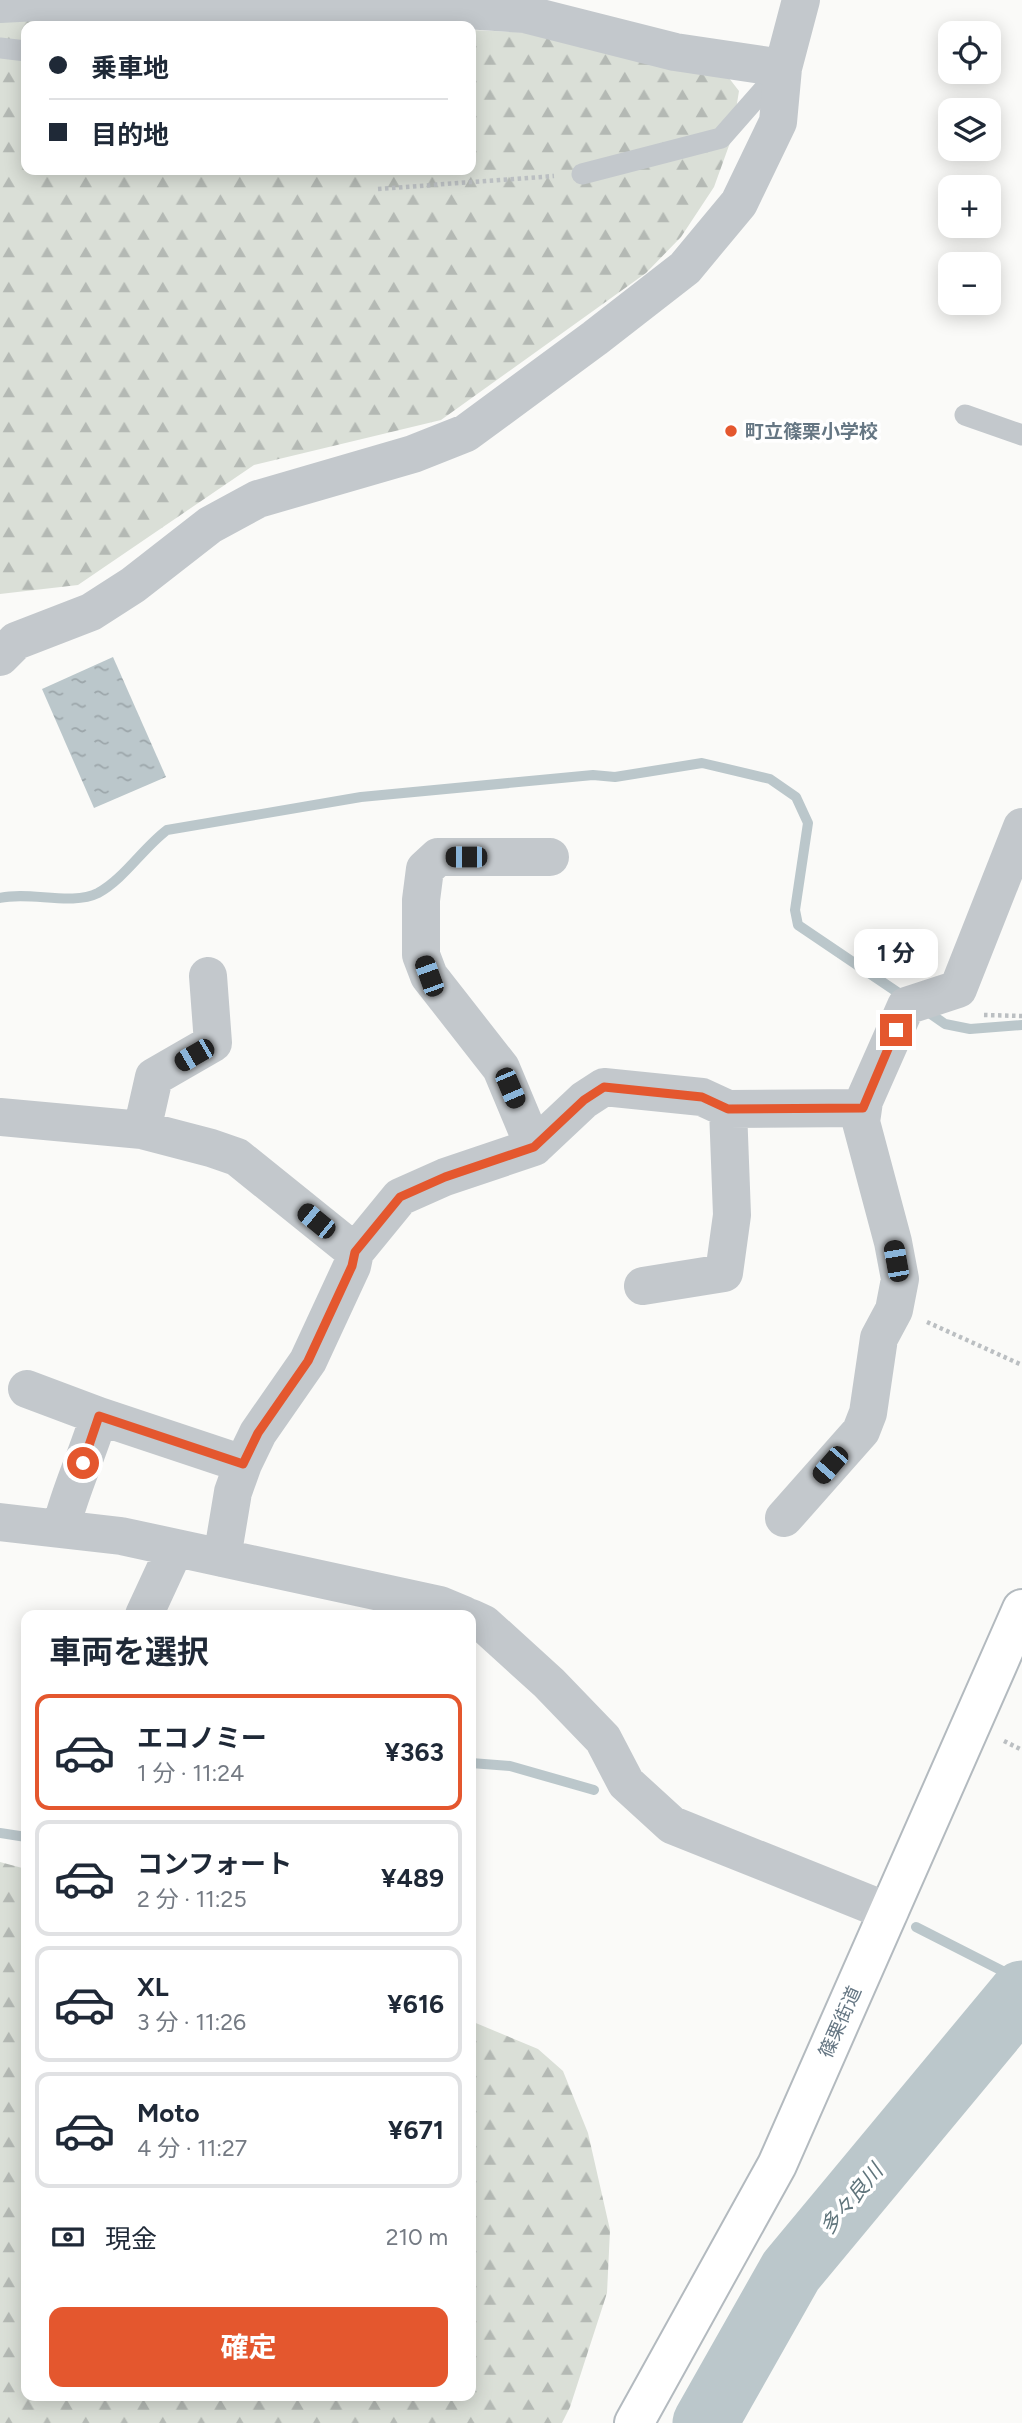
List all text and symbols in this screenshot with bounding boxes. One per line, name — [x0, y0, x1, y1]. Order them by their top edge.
map controls — [938, 21, 1001, 315]
button: locate — [938, 21, 1001, 84]
text: 乗車地 — [91, 52, 169, 84]
button: layers — [938, 98, 1001, 161]
text: 目的地 — [91, 119, 169, 151]
button: + — [938, 175, 1001, 238]
button: − — [938, 252, 1001, 315]
place label: 町立篠栗小学校 — [745, 420, 878, 443]
marker: 町立篠栗小学校 — [723, 423, 739, 439]
car — [446, 847, 488, 868]
callout: 1 分 — [854, 928, 938, 978]
text: 1 分 — [877, 939, 915, 967]
car — [412, 953, 447, 999]
route end — [880, 1014, 912, 1046]
car — [171, 1035, 218, 1075]
car — [493, 1065, 528, 1111]
car — [294, 1200, 339, 1242]
car — [883, 1238, 910, 1284]
car — [809, 1442, 852, 1488]
route start — [67, 1447, 99, 1479]
text: 車両を選択 — [49, 1633, 209, 1671]
icon: car — [53, 1721, 116, 1784]
text: エコノミー — [137, 1722, 267, 1754]
text: ¥363 — [385, 1736, 444, 1768]
text: 1 分 · 11:24 — [137, 1759, 244, 1787]
icon: car — [53, 1847, 116, 1910]
text: コンフォート — [137, 1848, 292, 1880]
text: ¥489 — [381, 1862, 444, 1894]
text: 2 分 · 11:25 — [137, 1885, 247, 1913]
text: XL — [137, 1971, 169, 2003]
icon: car — [53, 1973, 116, 2036]
street label: 篠栗街道 — [814, 1983, 866, 2061]
text: ¥616 — [387, 1988, 444, 2020]
text: 3 分 · 11:26 — [137, 2008, 246, 2036]
text: Moto — [137, 2097, 200, 2129]
icon: car — [53, 2099, 116, 2162]
text: ¥671 — [388, 2114, 444, 2146]
text: 4 分 · 11:27 — [137, 2134, 247, 2162]
water label: 多々良川 — [814, 2157, 889, 2239]
icon: cash — [49, 2218, 87, 2256]
text: 現金 — [105, 2223, 157, 2255]
text: 210 m — [386, 2223, 448, 2251]
button: 確定 — [49, 2307, 448, 2387]

